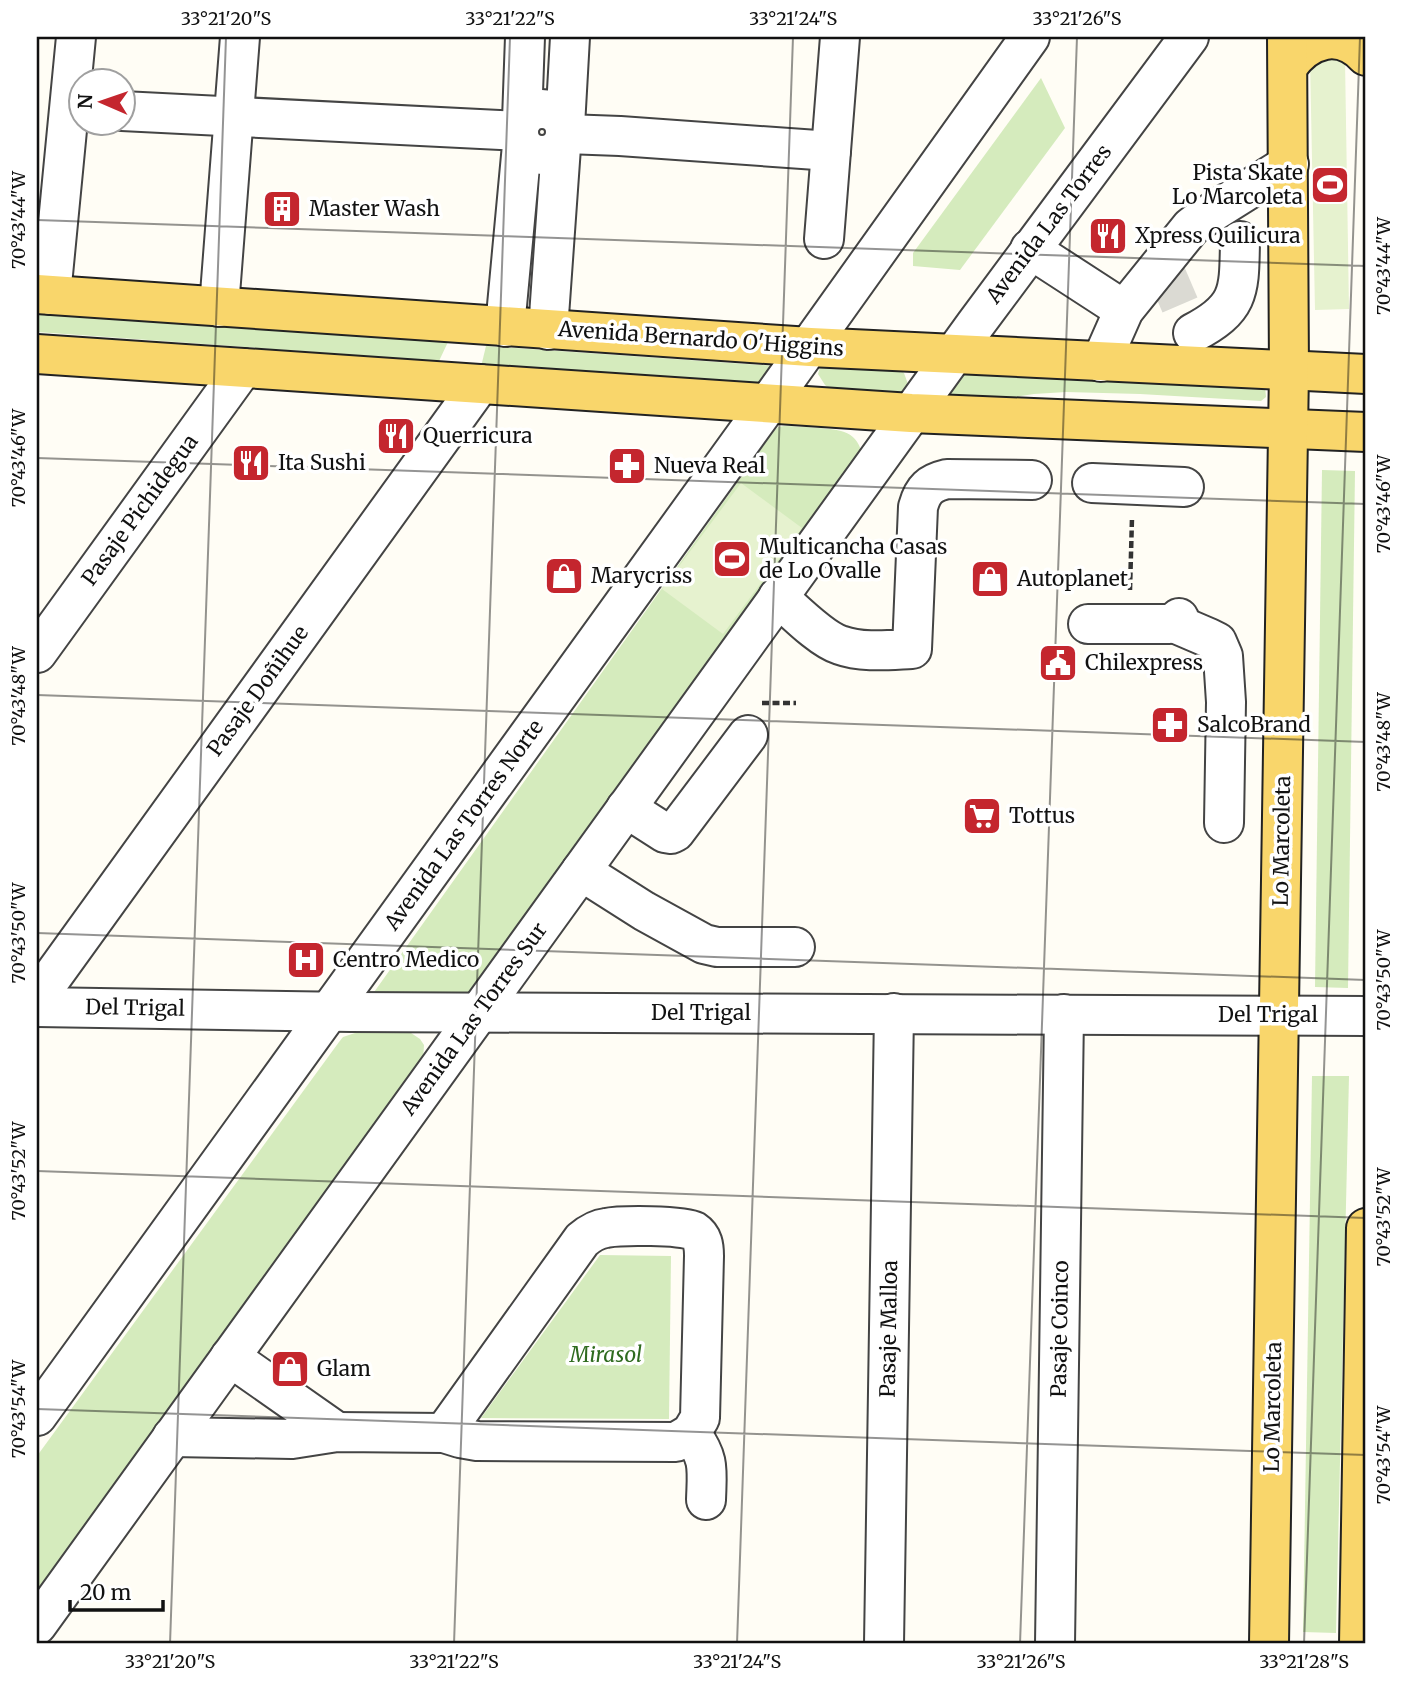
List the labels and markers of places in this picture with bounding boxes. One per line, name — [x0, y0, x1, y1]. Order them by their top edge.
place label: Pista Skate Lo Marcoleta — [1172, 159, 1303, 210]
sports icon: Pista Skate Lo Marcoleta — [1309, 164, 1351, 206]
building icon: Master Wash — [261, 188, 303, 230]
place label: Master Wash — [309, 195, 440, 222]
restaurant icon: Xpress Quilicura — [1087, 215, 1129, 257]
place label: Xpress Quilicura — [1135, 222, 1301, 249]
restaurant icon: Querricura — [375, 415, 417, 457]
place label: Querricura — [423, 422, 532, 449]
restaurant icon: Ita Sushi — [230, 442, 272, 484]
pharmacy icon: Nueva Real — [606, 445, 648, 487]
place label: Ita Sushi — [278, 449, 366, 476]
place label: Nueva Real — [654, 452, 766, 479]
place label: Multicancha Casas de Lo Ovalle — [759, 533, 947, 584]
sports icon: Multicancha Casas de Lo Ovalle — [711, 538, 753, 580]
shop icon: Marycriss — [543, 555, 585, 597]
shop icon: Autoplanet — [969, 558, 1011, 600]
place label: Marycriss — [591, 562, 692, 589]
place label: Autoplanet — [1016, 565, 1128, 592]
public building icon: Chilexpress — [1037, 642, 1079, 684]
place label: Chilexpress — [1085, 649, 1203, 676]
pharmacy icon: SalcoBrand — [1149, 704, 1191, 746]
place label: SalcoBrand — [1197, 711, 1311, 738]
supermarket icon: Tottus — [961, 795, 1003, 837]
place label: Tottus — [1009, 802, 1075, 829]
hospital icon: Centro Medico — [285, 939, 327, 981]
place label: Centro Medico — [333, 946, 479, 973]
shop icon: Glam — [269, 1348, 311, 1390]
place label: Glam — [317, 1355, 371, 1382]

